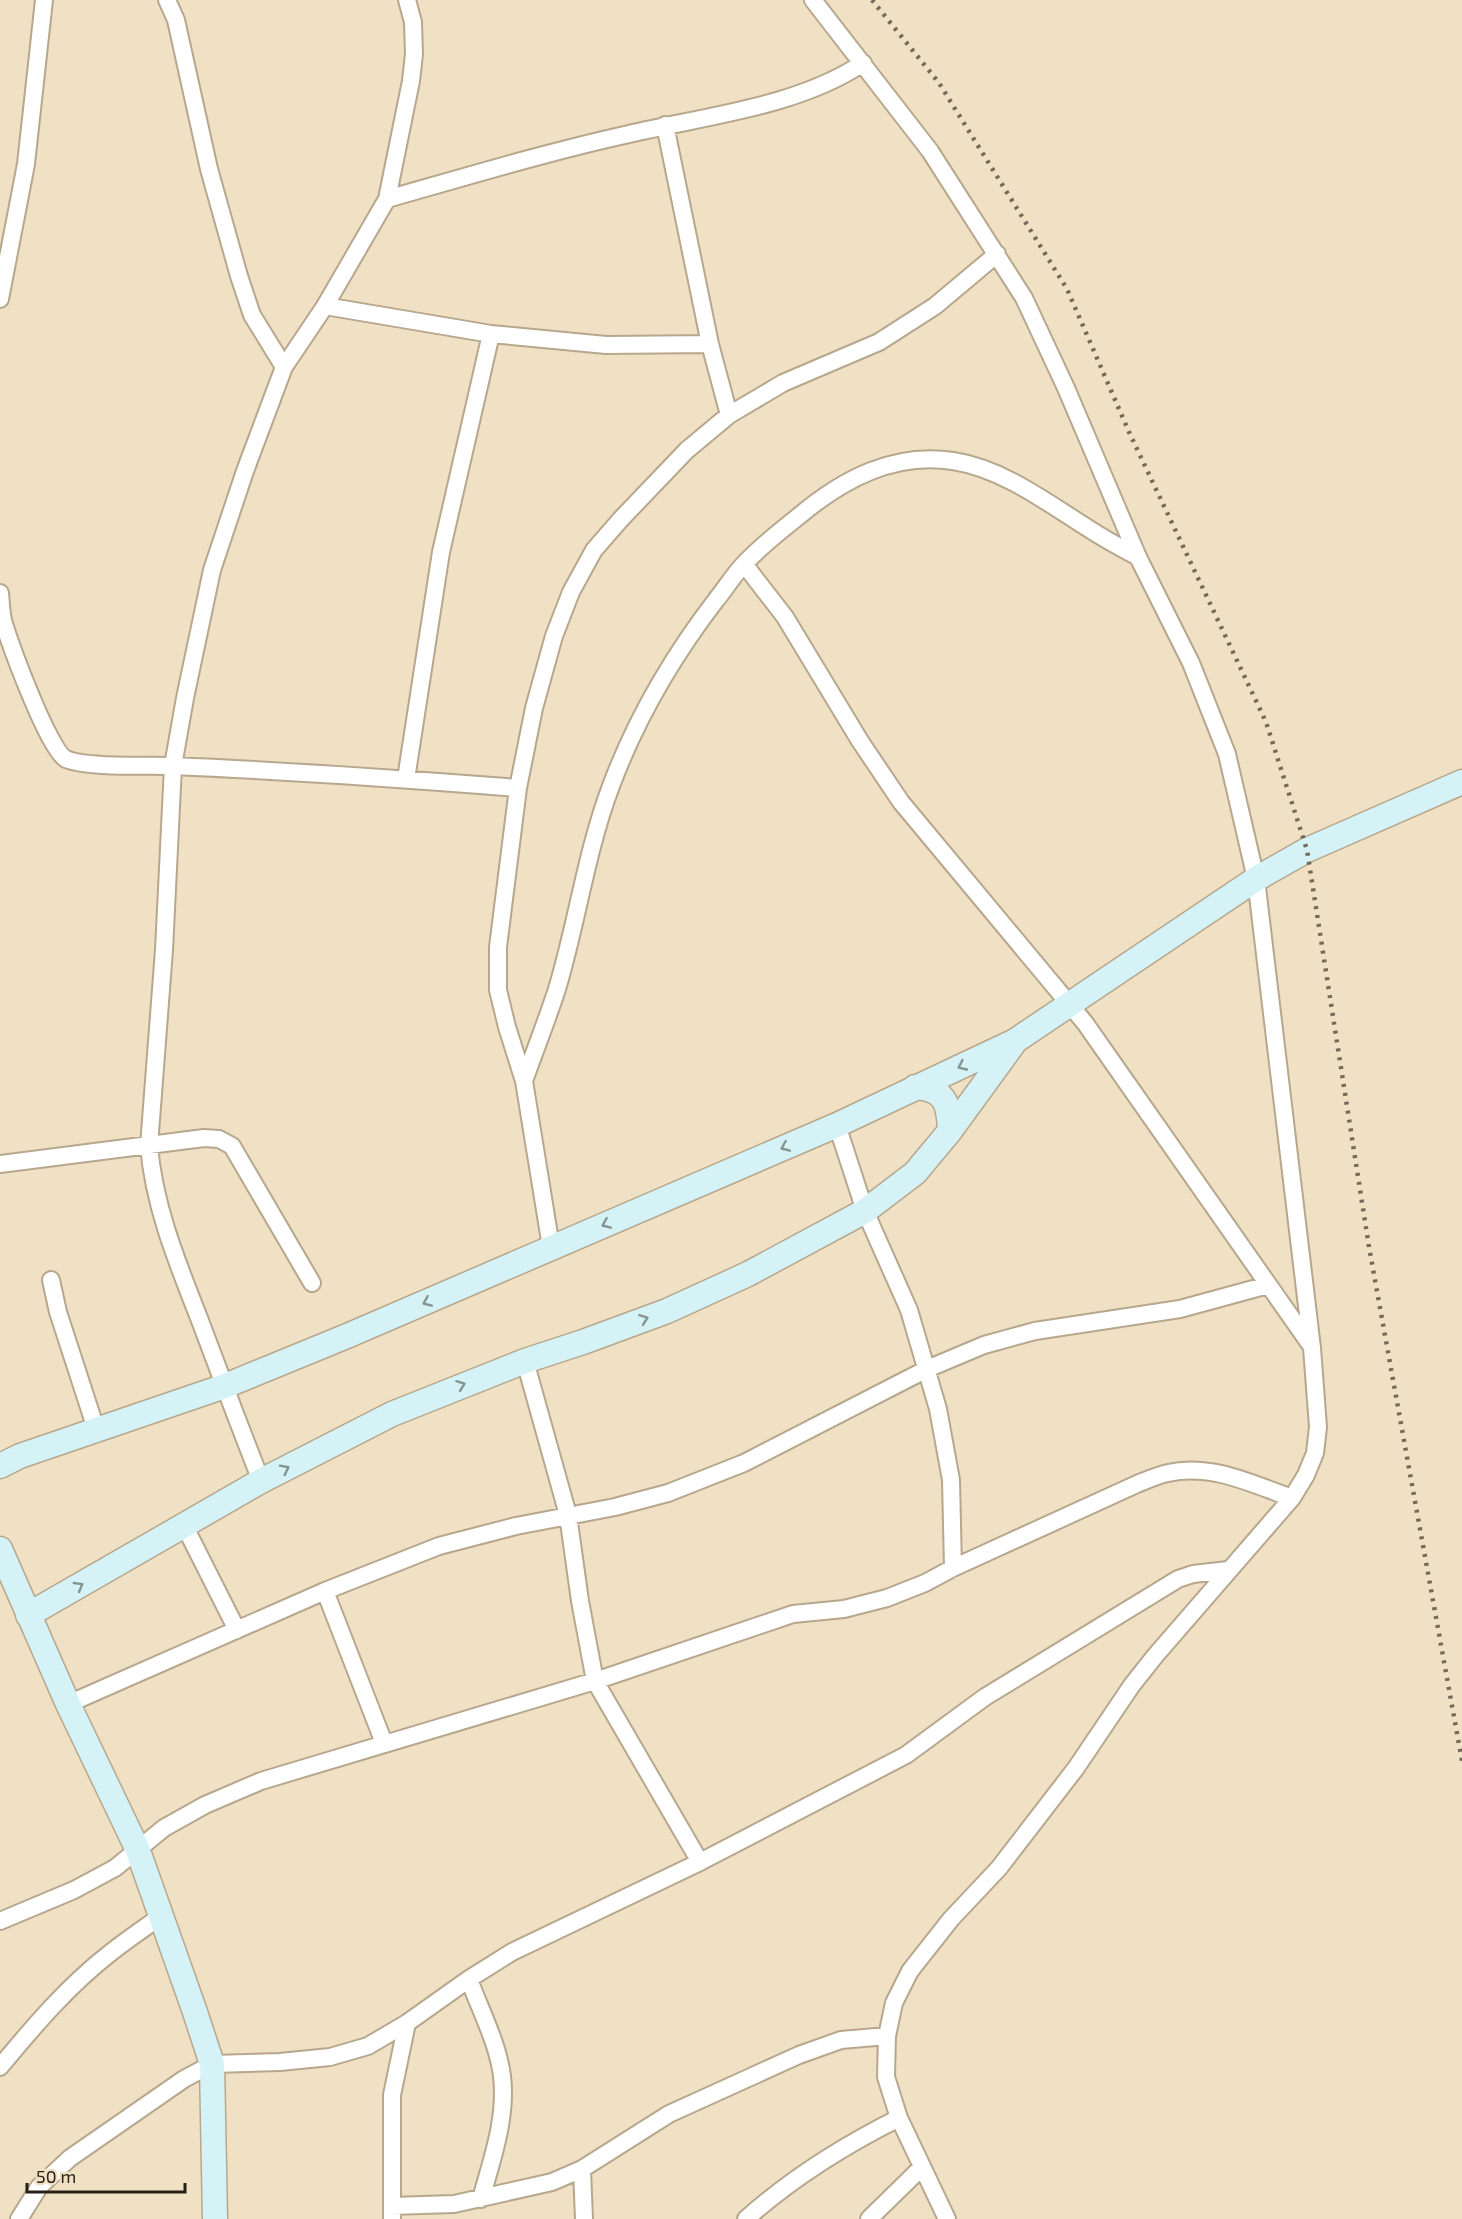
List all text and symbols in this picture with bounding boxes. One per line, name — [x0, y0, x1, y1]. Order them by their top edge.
one-way arrow — [958, 1058, 969, 1070]
one-way arrow — [781, 1140, 792, 1152]
one-way arrow — [601, 1216, 612, 1228]
one-way arrow — [423, 1295, 434, 1307]
one-way arrow — [638, 1314, 649, 1327]
one-way arrow — [455, 1380, 466, 1392]
one-way arrow — [279, 1465, 289, 1476]
one-way arrow — [73, 1581, 83, 1593]
scale bar — [27, 2156, 184, 2194]
text: 50 m — [36, 2165, 76, 2187]

